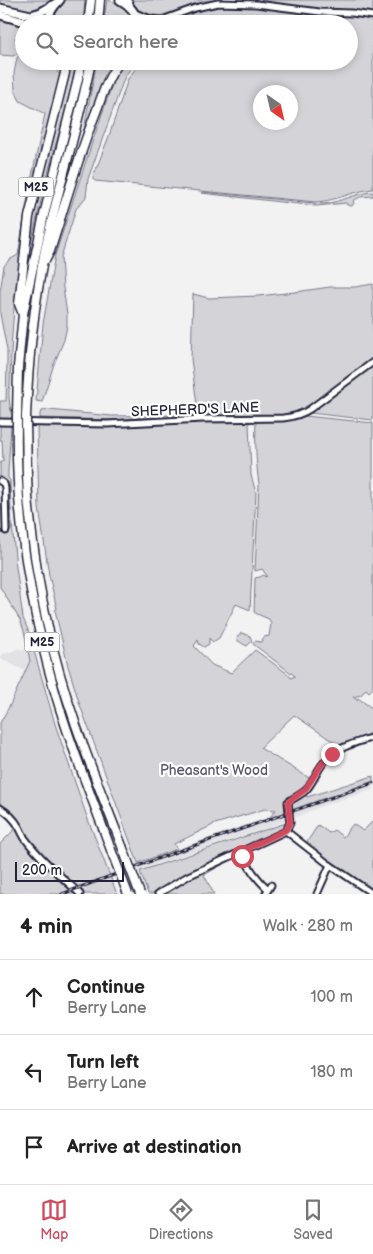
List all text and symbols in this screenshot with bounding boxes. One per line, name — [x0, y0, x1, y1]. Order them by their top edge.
search box — [15, 15, 358, 70]
icon: search — [33, 29, 61, 57]
text: Search here — [73, 31, 178, 54]
north arrow — [253, 85, 298, 130]
road number: M25 — [18, 178, 54, 196]
street label: SHEPHERD'S LANE — [131, 399, 259, 420]
road number: M25 — [24, 632, 60, 652]
route end — [321, 743, 344, 766]
park label: Pheasant's Wood — [160, 762, 268, 779]
route start — [231, 845, 254, 868]
scale bar — [15, 859, 124, 882]
text: 200 m — [22, 862, 62, 879]
text: 4 min — [20, 914, 73, 939]
text: Walk · 280 m — [263, 917, 353, 936]
text: Continue — [67, 976, 145, 999]
icon: ahead — [20, 983, 48, 1011]
text: 100 m — [310, 988, 353, 1007]
text: Berry Lane — [67, 999, 147, 1018]
text: Turn left — [67, 1051, 139, 1074]
icon: left — [20, 1058, 48, 1086]
text: 180 m — [311, 1063, 353, 1082]
text: Berry Lane — [67, 1074, 147, 1093]
icon: arrive — [20, 1133, 48, 1161]
text: Arrive at destination — [67, 1136, 242, 1159]
tab: Map — [40, 1196, 68, 1243]
tab: Directions — [149, 1196, 213, 1243]
tab: Saved — [293, 1196, 333, 1243]

